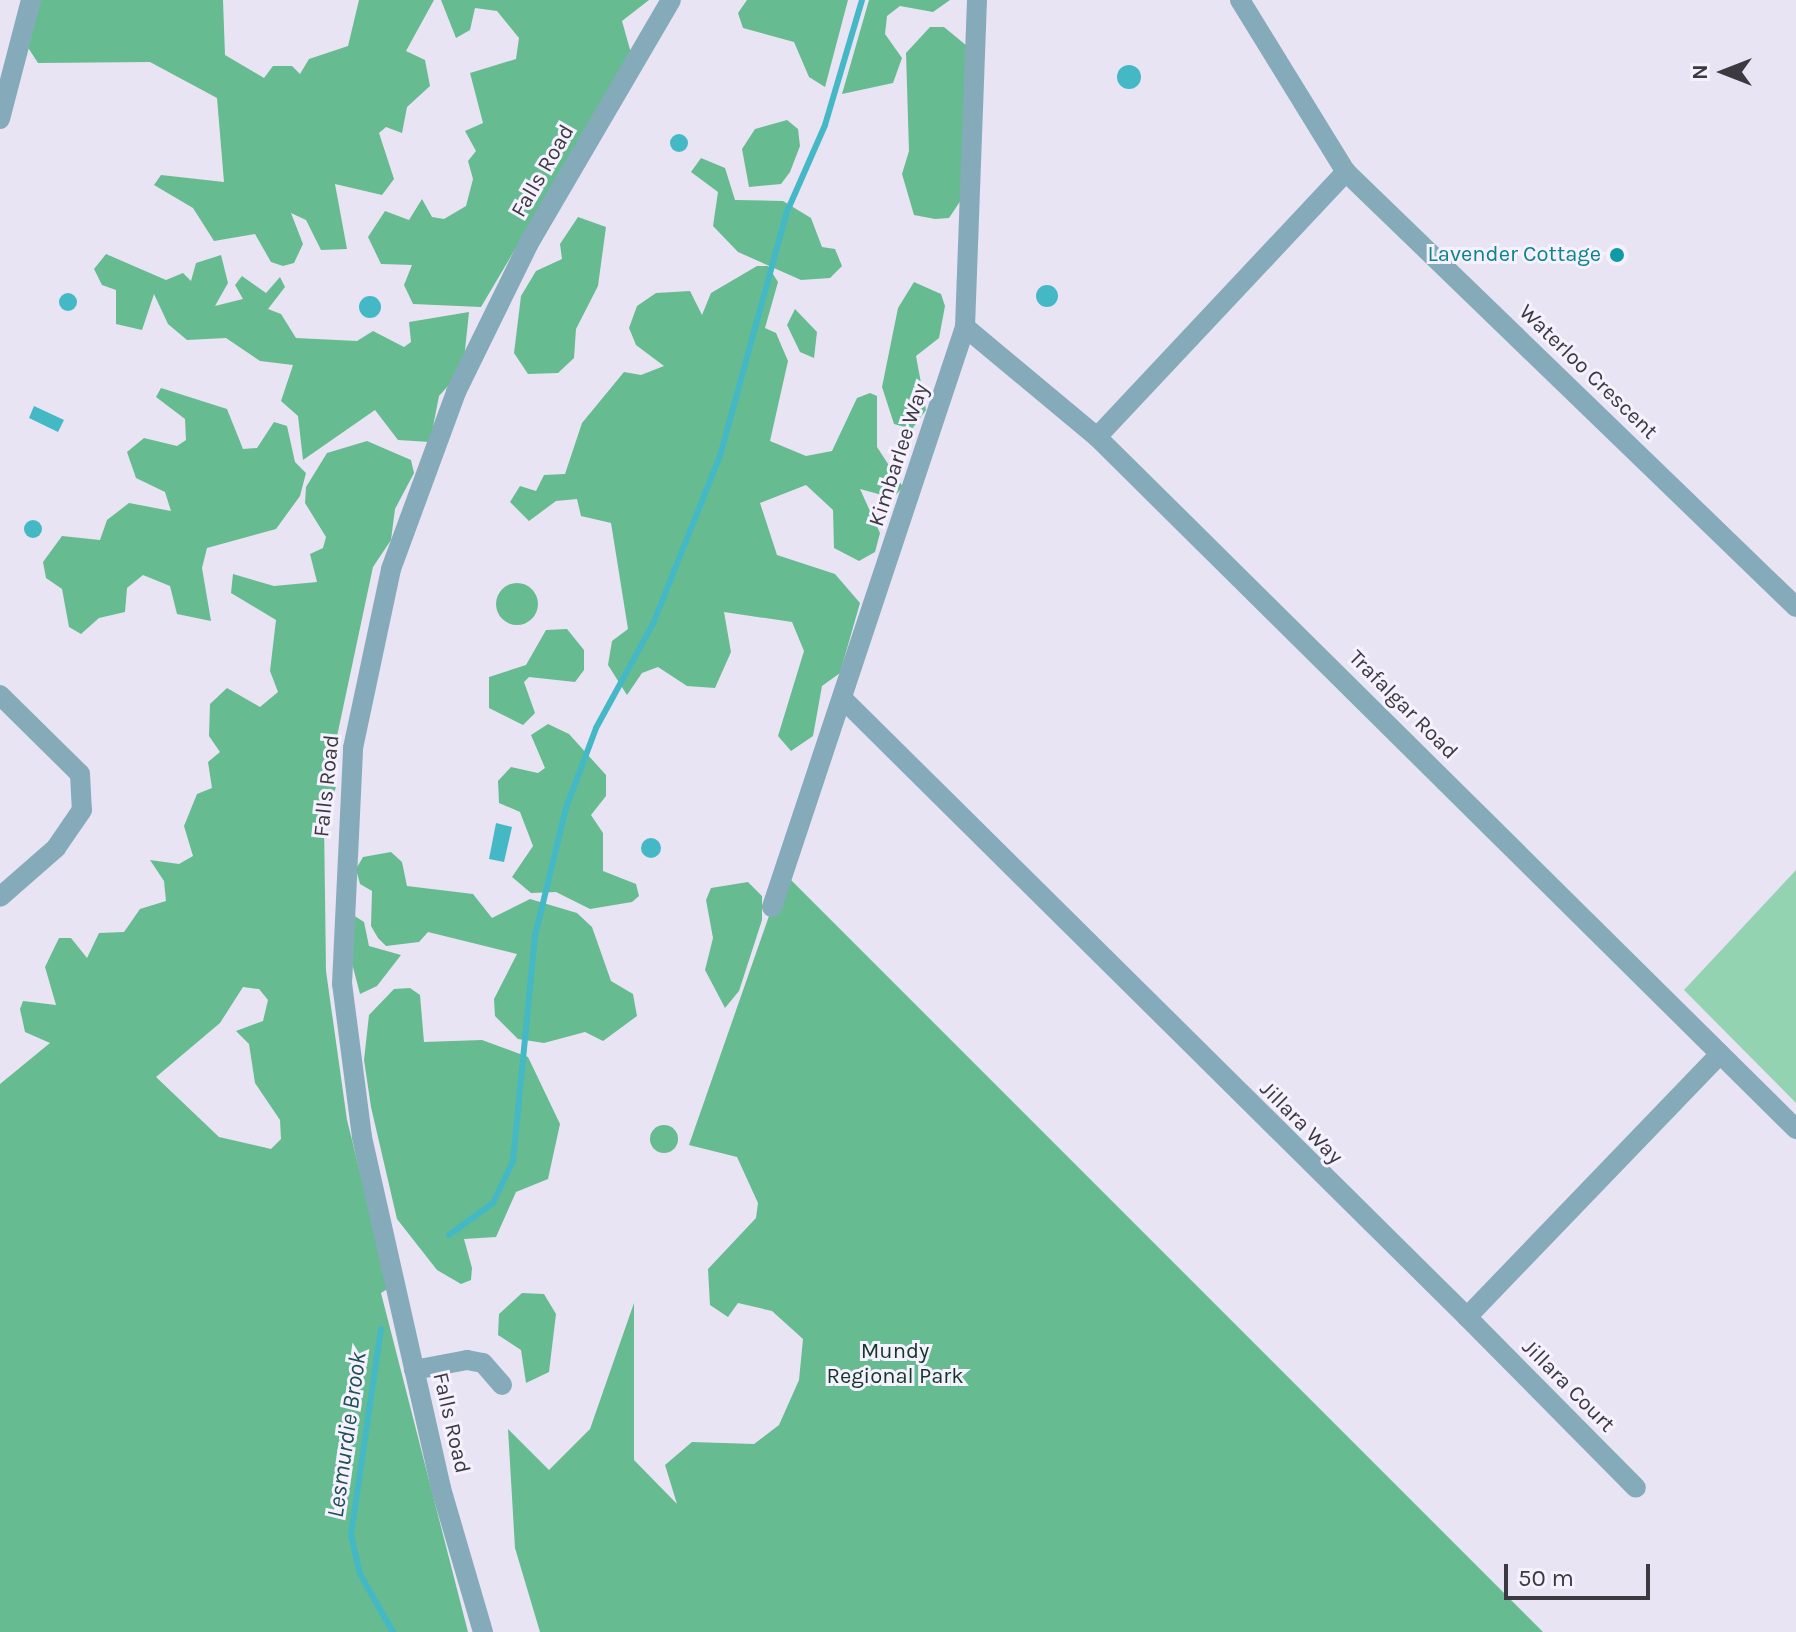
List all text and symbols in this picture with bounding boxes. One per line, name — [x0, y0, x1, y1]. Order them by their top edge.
north arrow — [1684, 32, 1764, 112]
text: N — [1687, 64, 1713, 80]
street label: Falls Road — [506, 120, 580, 222]
place label: Lavender Cottage — [1428, 242, 1601, 268]
marker: Lavender Cottage — [1608, 246, 1626, 264]
street label: Waterloo Crescent — [1513, 299, 1663, 445]
street label: Kimbarlee Way — [863, 380, 935, 530]
street label: Trafalgar Road — [1343, 645, 1463, 765]
street label: Falls Road — [308, 733, 346, 839]
street label: Jillara Way — [1254, 1076, 1348, 1170]
street label: Jillara Court — [1516, 1334, 1620, 1438]
park label: Mundy Regional Park — [826, 1338, 964, 1390]
water label: Lesmurdie Brook — [321, 1350, 373, 1520]
street label: Falls Road — [427, 1370, 475, 1476]
scale bar — [1508, 1548, 1654, 1598]
text: 50 m — [1518, 1564, 1574, 1592]

